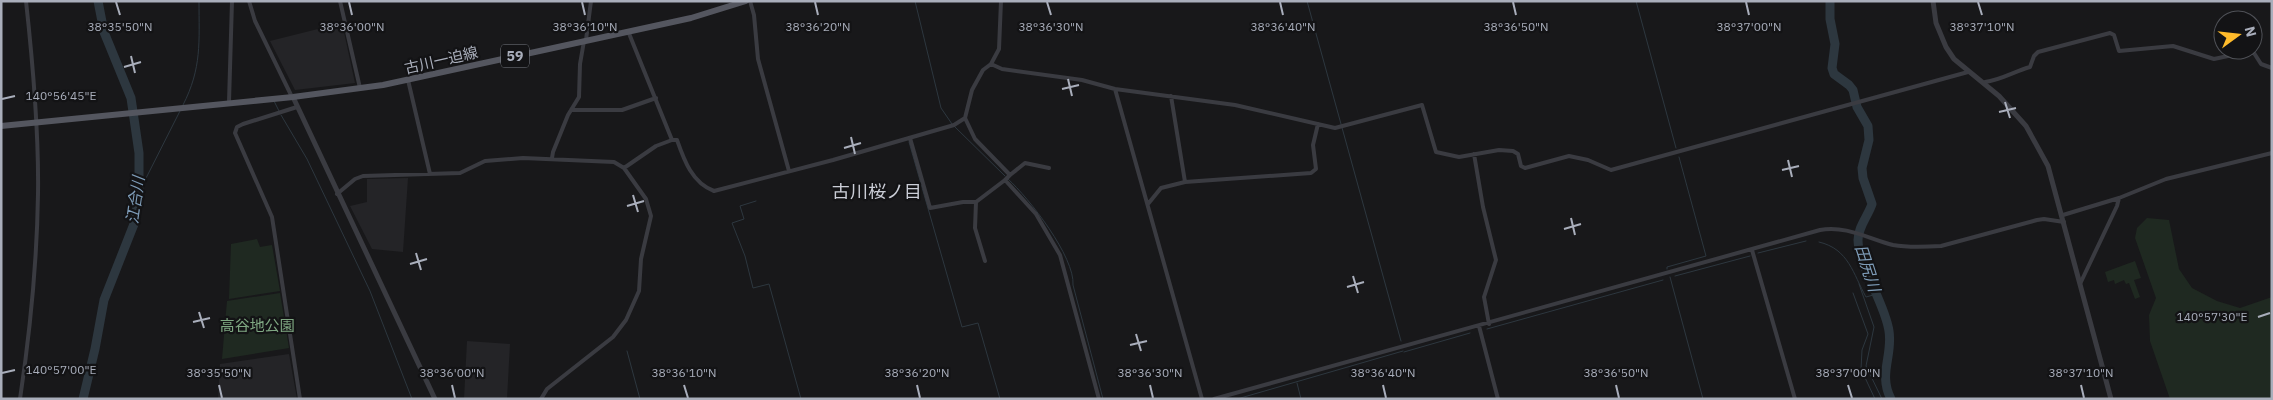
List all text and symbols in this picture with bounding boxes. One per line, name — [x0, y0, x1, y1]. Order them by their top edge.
north arrow — [2213, 10, 2263, 60]
text: 38°35'50"N — [87, 19, 153, 34]
text: 38°36'00"N — [319, 19, 385, 34]
text: 38°36'10"N — [552, 19, 618, 34]
text: 38°36'20"N — [785, 19, 851, 34]
text: 38°36'30"N — [1018, 19, 1084, 34]
text: 38°36'40"N — [1250, 19, 1316, 34]
text: 38°36'50"N — [1483, 19, 1549, 34]
text: 38°37'00"N — [1716, 19, 1782, 34]
text: 38°37'10"N — [1949, 19, 2015, 34]
text: N — [2241, 24, 2261, 39]
street label: 古川一迫線 — [402, 42, 480, 78]
road number: 59 — [501, 44, 529, 68]
text: 140°56'45"E — [26, 88, 96, 103]
water label: 江合川 — [122, 173, 149, 225]
district label: 古川桜ノ目 — [832, 180, 922, 203]
water label: 田尻川 — [1851, 242, 1886, 296]
text: 140°57'30"E — [2177, 309, 2247, 324]
park label: 高谷地公園 — [219, 316, 295, 335]
text: 140°57'00"E — [26, 362, 96, 377]
text: 38°35'50"N — [186, 365, 252, 380]
text: 38°36'00"N — [419, 365, 485, 380]
text: 38°36'10"N — [651, 365, 717, 380]
text: 38°36'20"N — [884, 365, 950, 380]
text: 38°36'30"N — [1117, 365, 1183, 380]
text: 38°36'40"N — [1350, 365, 1416, 380]
text: 38°36'50"N — [1583, 365, 1649, 380]
text: 38°37'00"N — [1815, 365, 1881, 380]
text: 38°37'10"N — [2048, 365, 2114, 380]

